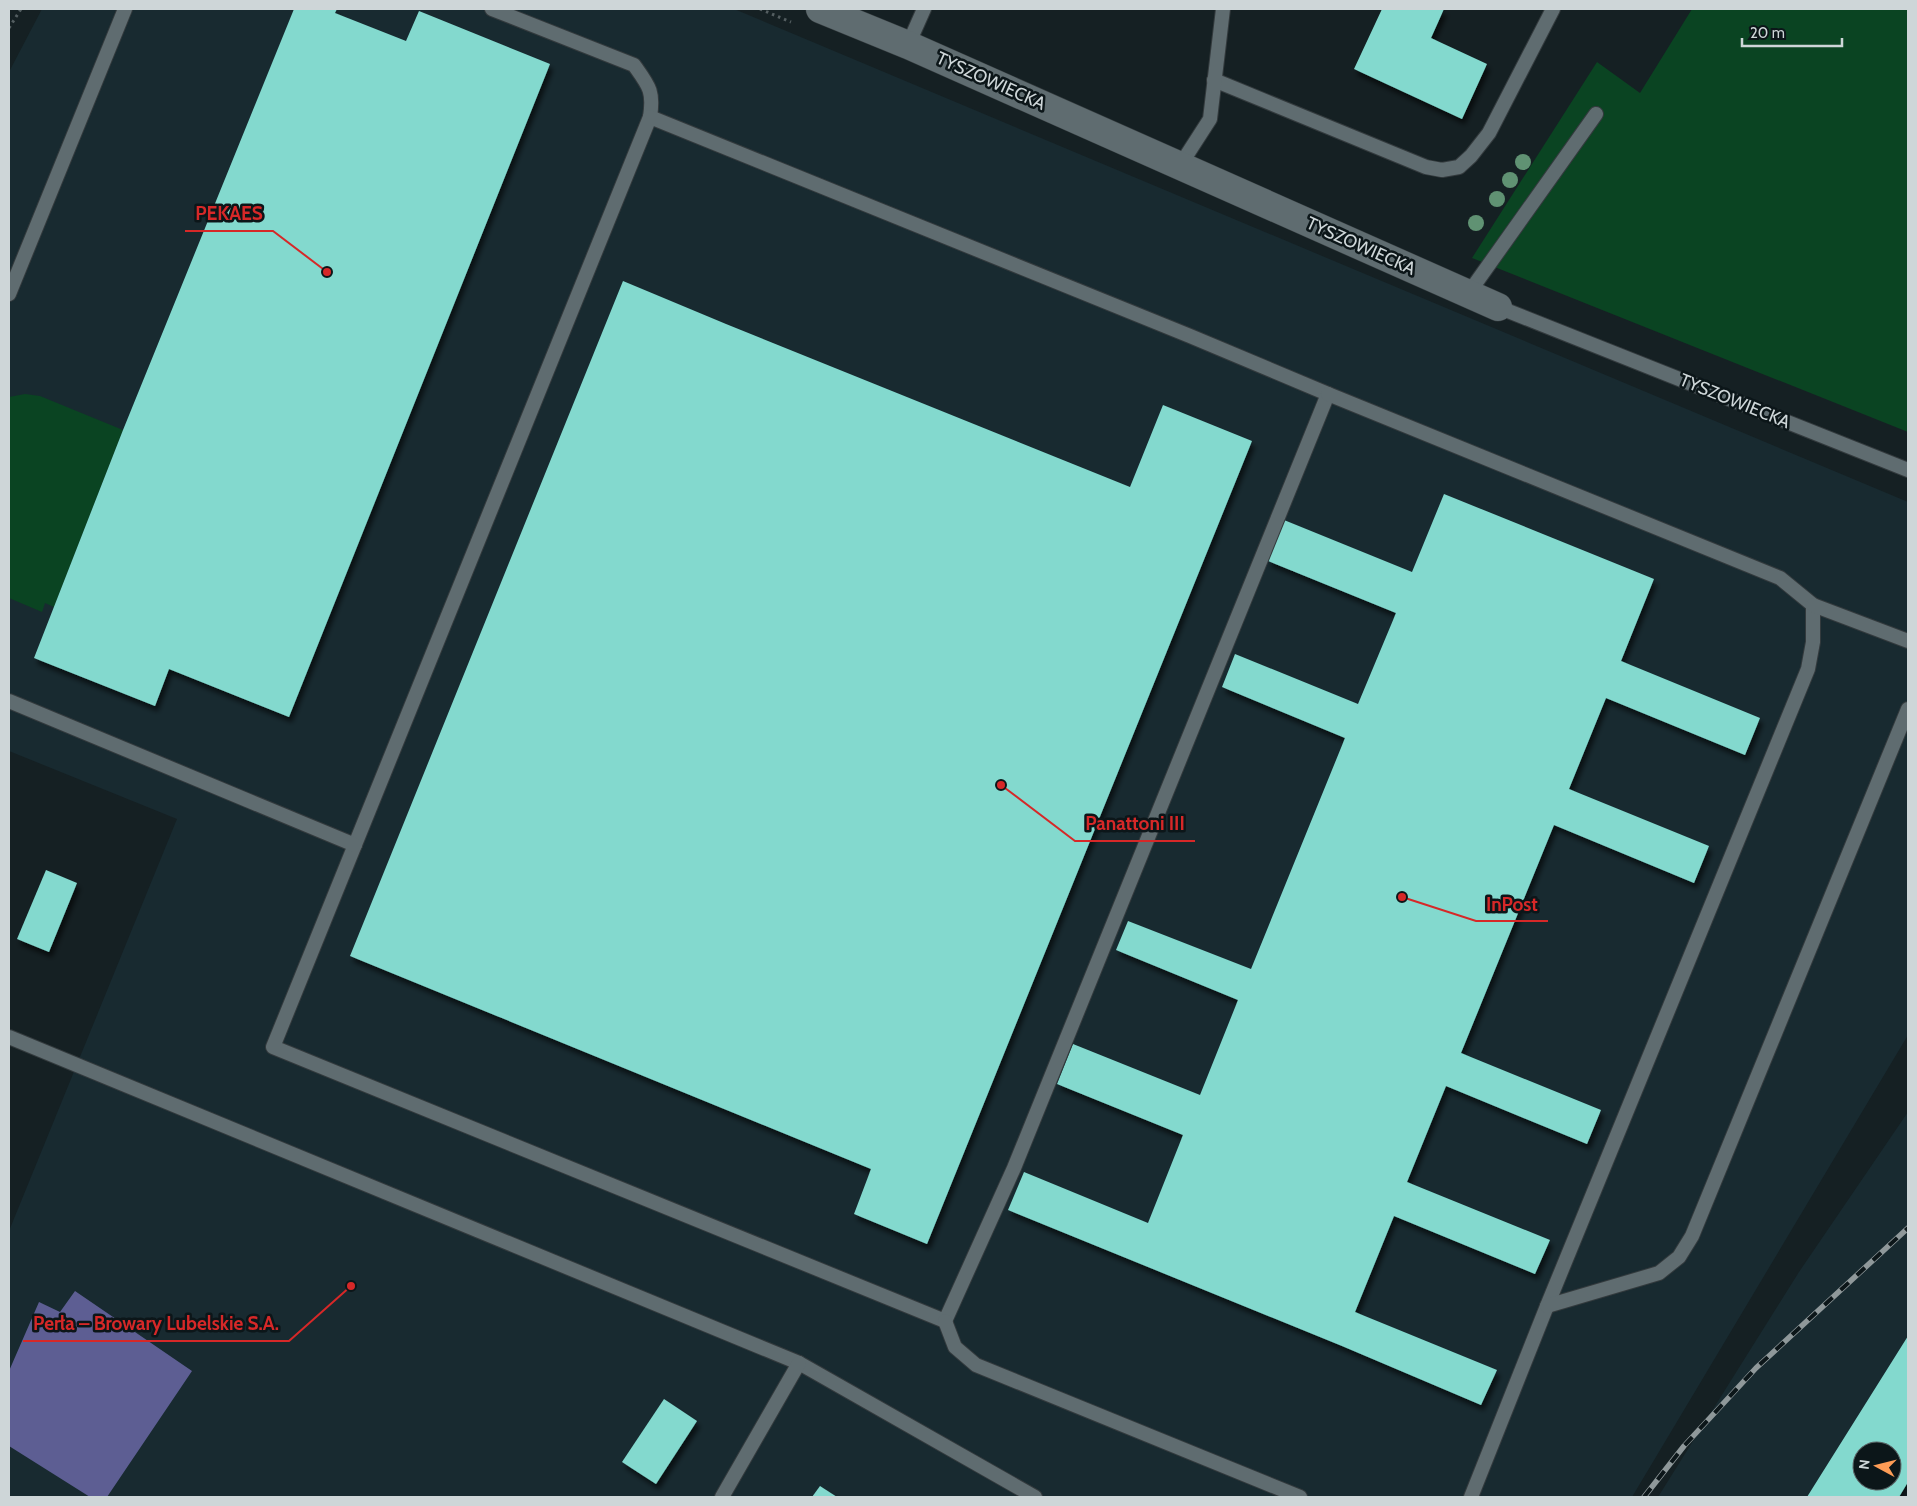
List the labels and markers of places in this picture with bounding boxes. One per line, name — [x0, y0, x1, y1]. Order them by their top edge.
callout: PEKAES — [185, 197, 273, 231]
callout: Panattoni III — [1075, 807, 1195, 841]
callout: InPost — [1476, 887, 1548, 921]
callout: Perła – Browary Lubelskie S.A. — [23, 1307, 289, 1341]

